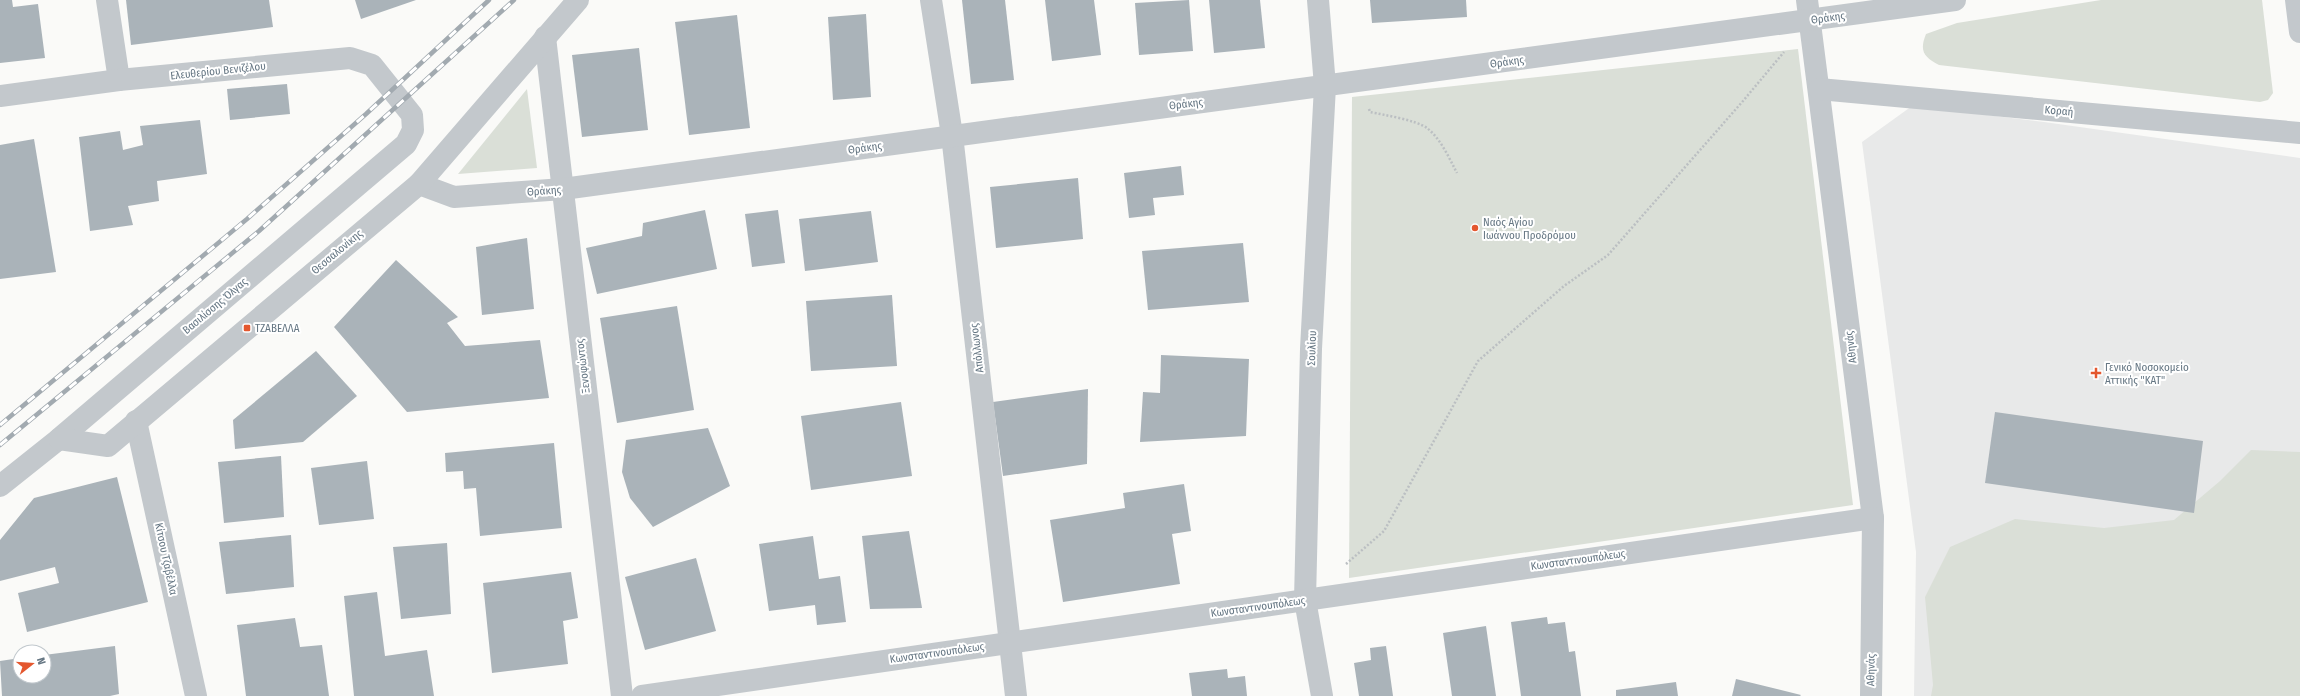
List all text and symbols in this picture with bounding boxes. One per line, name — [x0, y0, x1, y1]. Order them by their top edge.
street label: Θράκης — [1810, 9, 1846, 27]
street label: Θράκης — [1489, 53, 1525, 71]
street label: Ελευθερίου Βενιζέλου — [170, 60, 266, 82]
street label: Θράκης — [1168, 95, 1204, 113]
street label: Κοραή — [2044, 103, 2074, 119]
street label: Θράκης — [847, 139, 883, 157]
street label: Θράκης — [526, 183, 562, 199]
place label: Ναός Αγίου Ιωάννου Προδρόμου — [1483, 216, 1576, 242]
marker: Ναός Αγίου Ιωάννου Προδρόμου — [1470, 223, 1480, 233]
street label: Θεσσαλονίκης — [309, 227, 365, 277]
street label: Βασιλίσσης Όλγας — [180, 275, 250, 337]
place label: ΤΖΑΒΕΛΛΑ — [255, 322, 300, 335]
street label: Απόλλωνος — [967, 322, 986, 373]
marker: ΤΖΑΒΕΛΛΑ — [242, 323, 252, 333]
street label: Σουλίου — [1305, 330, 1319, 366]
street label: Αθηνάς — [1843, 330, 1859, 364]
street label: Ξενοφώντος — [573, 338, 593, 394]
place label: Γενικό Νοσοκομείο Αττικής "ΚΑΤ" — [2105, 361, 2189, 387]
marker: Γενικό Νοσοκομείο Αττικής "ΚΑΤ" — [2090, 367, 2102, 379]
street label: Κίτσου Τζαβέλλα — [152, 522, 180, 596]
street label: Κωνσταντινουπόλεως — [1530, 547, 1626, 573]
street label: Κωνσταντινουπόλεως — [1210, 594, 1306, 620]
street label: Κωνσταντινουπόλεως — [889, 640, 985, 666]
north arrow — [12, 644, 52, 684]
street label: Αθηνάς — [1864, 653, 1878, 686]
text: N — [34, 656, 48, 666]

